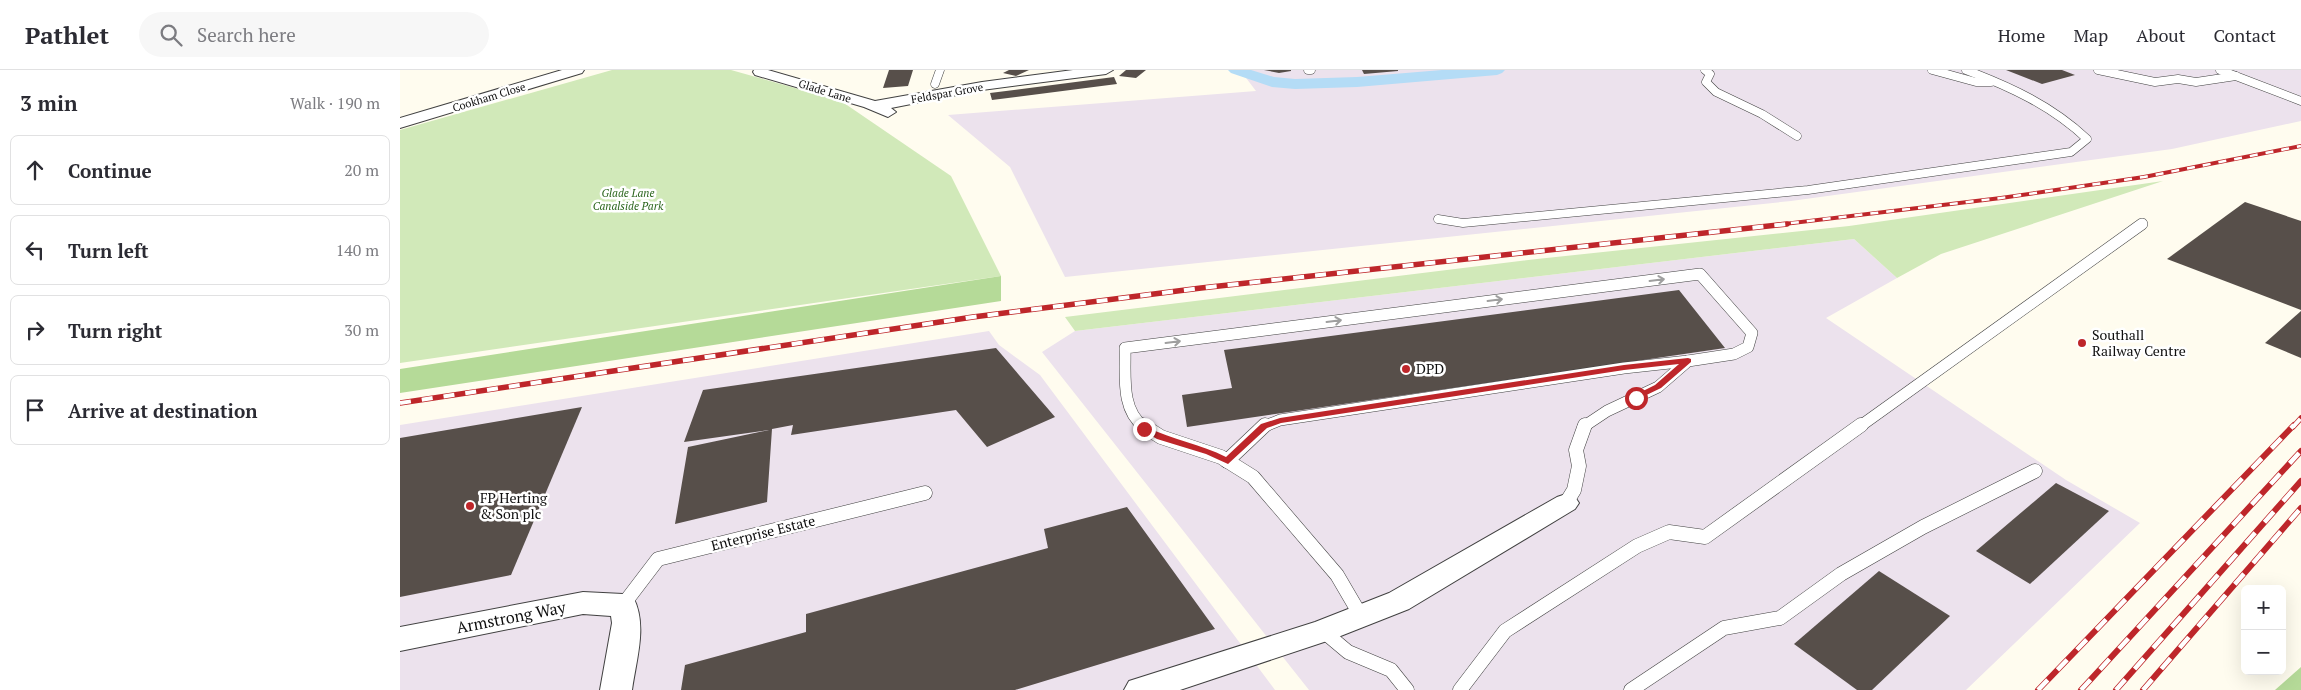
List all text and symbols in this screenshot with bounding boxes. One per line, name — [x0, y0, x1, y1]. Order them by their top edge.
search box — [139, 12, 489, 57]
text: Pathlet — [25, 19, 109, 51]
icon: search — [157, 21, 185, 49]
text: Search here — [197, 22, 296, 47]
text: Home — [1998, 23, 2045, 47]
text: Map — [2073, 23, 2108, 47]
text: About — [2136, 23, 2185, 47]
text: Contact — [2213, 23, 2276, 47]
street label: Glade Lane — [797, 76, 854, 106]
street label: Cookham Close — [451, 79, 528, 115]
street label: Feldspar Grove — [910, 80, 985, 106]
text: 3 min — [20, 89, 77, 117]
text: Walk · 190 m — [290, 92, 380, 114]
icon: ahead — [21, 156, 49, 184]
text: Continue — [68, 158, 152, 183]
text: 20 m — [344, 159, 379, 181]
park label: Glade Lane Canalside Park — [593, 186, 664, 213]
icon: left — [21, 236, 49, 264]
text: Turn left — [68, 238, 149, 263]
text: 140 m — [336, 239, 379, 261]
one-way arrow — [1648, 275, 1664, 285]
one-way arrow — [1487, 295, 1503, 305]
icon: right — [21, 316, 49, 344]
one-way arrow — [1326, 316, 1342, 326]
text: Turn right — [68, 318, 162, 343]
text: 30 m — [344, 319, 379, 341]
place label: Southall Railway Centre — [2092, 325, 2186, 360]
one-way arrow — [1165, 337, 1181, 347]
marker: Southall Railway Centre — [2076, 337, 2088, 349]
place label: DPD — [1416, 359, 1444, 378]
marker: DPD — [1400, 363, 1412, 375]
route start — [1625, 387, 1648, 410]
icon: arrive — [21, 396, 49, 424]
text: Arrive at destination — [68, 398, 257, 423]
route end — [1133, 418, 1156, 441]
place label: FP Herting & Son plc — [480, 488, 548, 523]
marker: FP Herting & Son plc — [464, 500, 476, 512]
street label: Enterprise Estate — [709, 510, 817, 555]
map controls — [2241, 585, 2286, 675]
button: + — [2241, 585, 2286, 630]
street label: Armstrong Way — [455, 595, 568, 638]
button: − — [2241, 630, 2286, 675]

